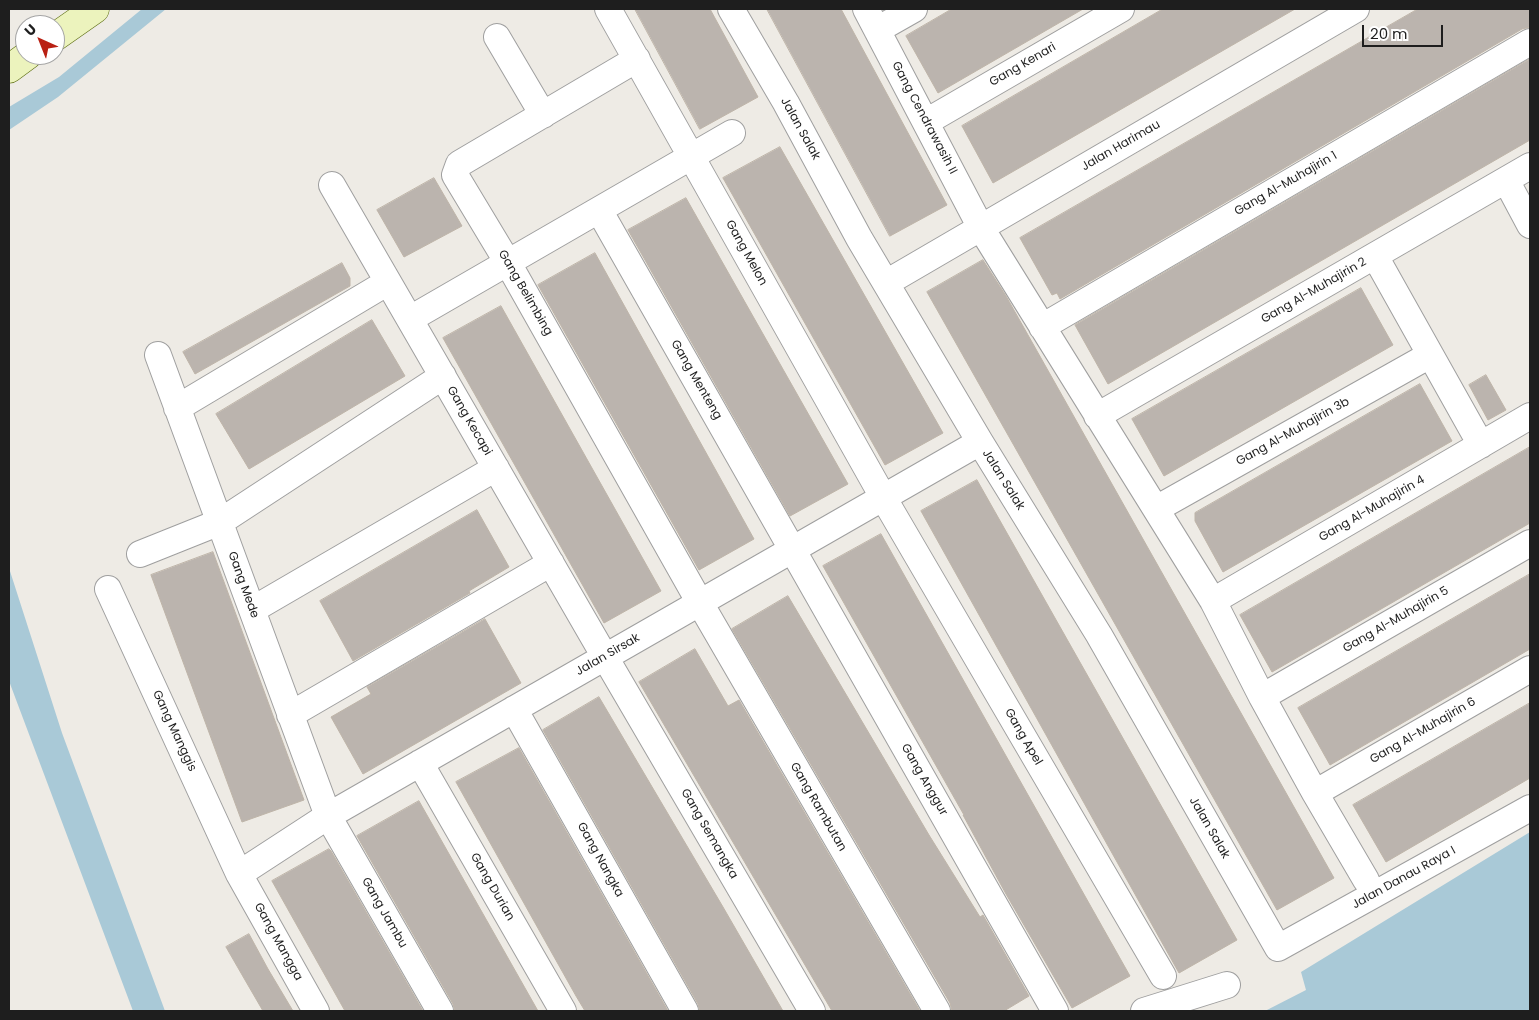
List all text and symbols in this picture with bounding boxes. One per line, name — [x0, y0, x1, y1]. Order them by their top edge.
north arrow — [15, 15, 65, 65]
scale bar — [1364, 15, 1445, 47]
text: U — [20, 19, 41, 41]
text: 20 m — [1370, 23, 1408, 44]
street label: Gang Kenari — [987, 40, 1059, 90]
street label: Gang Cendrawasih II — [888, 59, 960, 177]
street label: Jalan Salak — [777, 95, 823, 163]
street label: Jalan Harimau — [1079, 118, 1163, 174]
street label: Gang Al-Muhajirin 1 — [1232, 149, 1340, 219]
street label: Gang Melon — [722, 218, 770, 288]
street label: Gang Belimbing — [495, 248, 555, 338]
street label: Gang Al-Muhajirin 2 — [1259, 255, 1369, 327]
street label: Gang Menteng — [667, 338, 725, 422]
street label: Gang Kecapi — [443, 384, 495, 458]
street label: Gang Al-Muhajirin 3b — [1234, 395, 1352, 469]
street label: Jalan Salak — [979, 447, 1027, 513]
street label: Gang Al-Muhajirin 4 — [1317, 473, 1427, 545]
street label: Gang Mede — [224, 550, 262, 620]
street label: Gang Al-Muhajirin 5 — [1341, 584, 1451, 656]
street label: Jalan Sirsak — [573, 631, 643, 679]
street label: Gang Manggis — [149, 688, 199, 774]
street label: Gang Al-Muhajirin 6 — [1368, 695, 1478, 767]
street label: Gang Apel — [1001, 706, 1045, 768]
street label: Gang Anggur — [898, 742, 950, 818]
street label: Gang Rambutan — [787, 760, 849, 854]
street label: Gang Semangka — [677, 786, 741, 882]
street label: Jalan Salak — [1186, 795, 1232, 861]
street label: Gang Nangka — [574, 820, 626, 900]
street label: Jalan Danau Raya I — [1350, 844, 1458, 912]
street label: Gang Durian — [467, 851, 517, 923]
street label: Gang Jambu — [358, 875, 410, 951]
street label: Gang Mangga — [251, 901, 305, 983]

